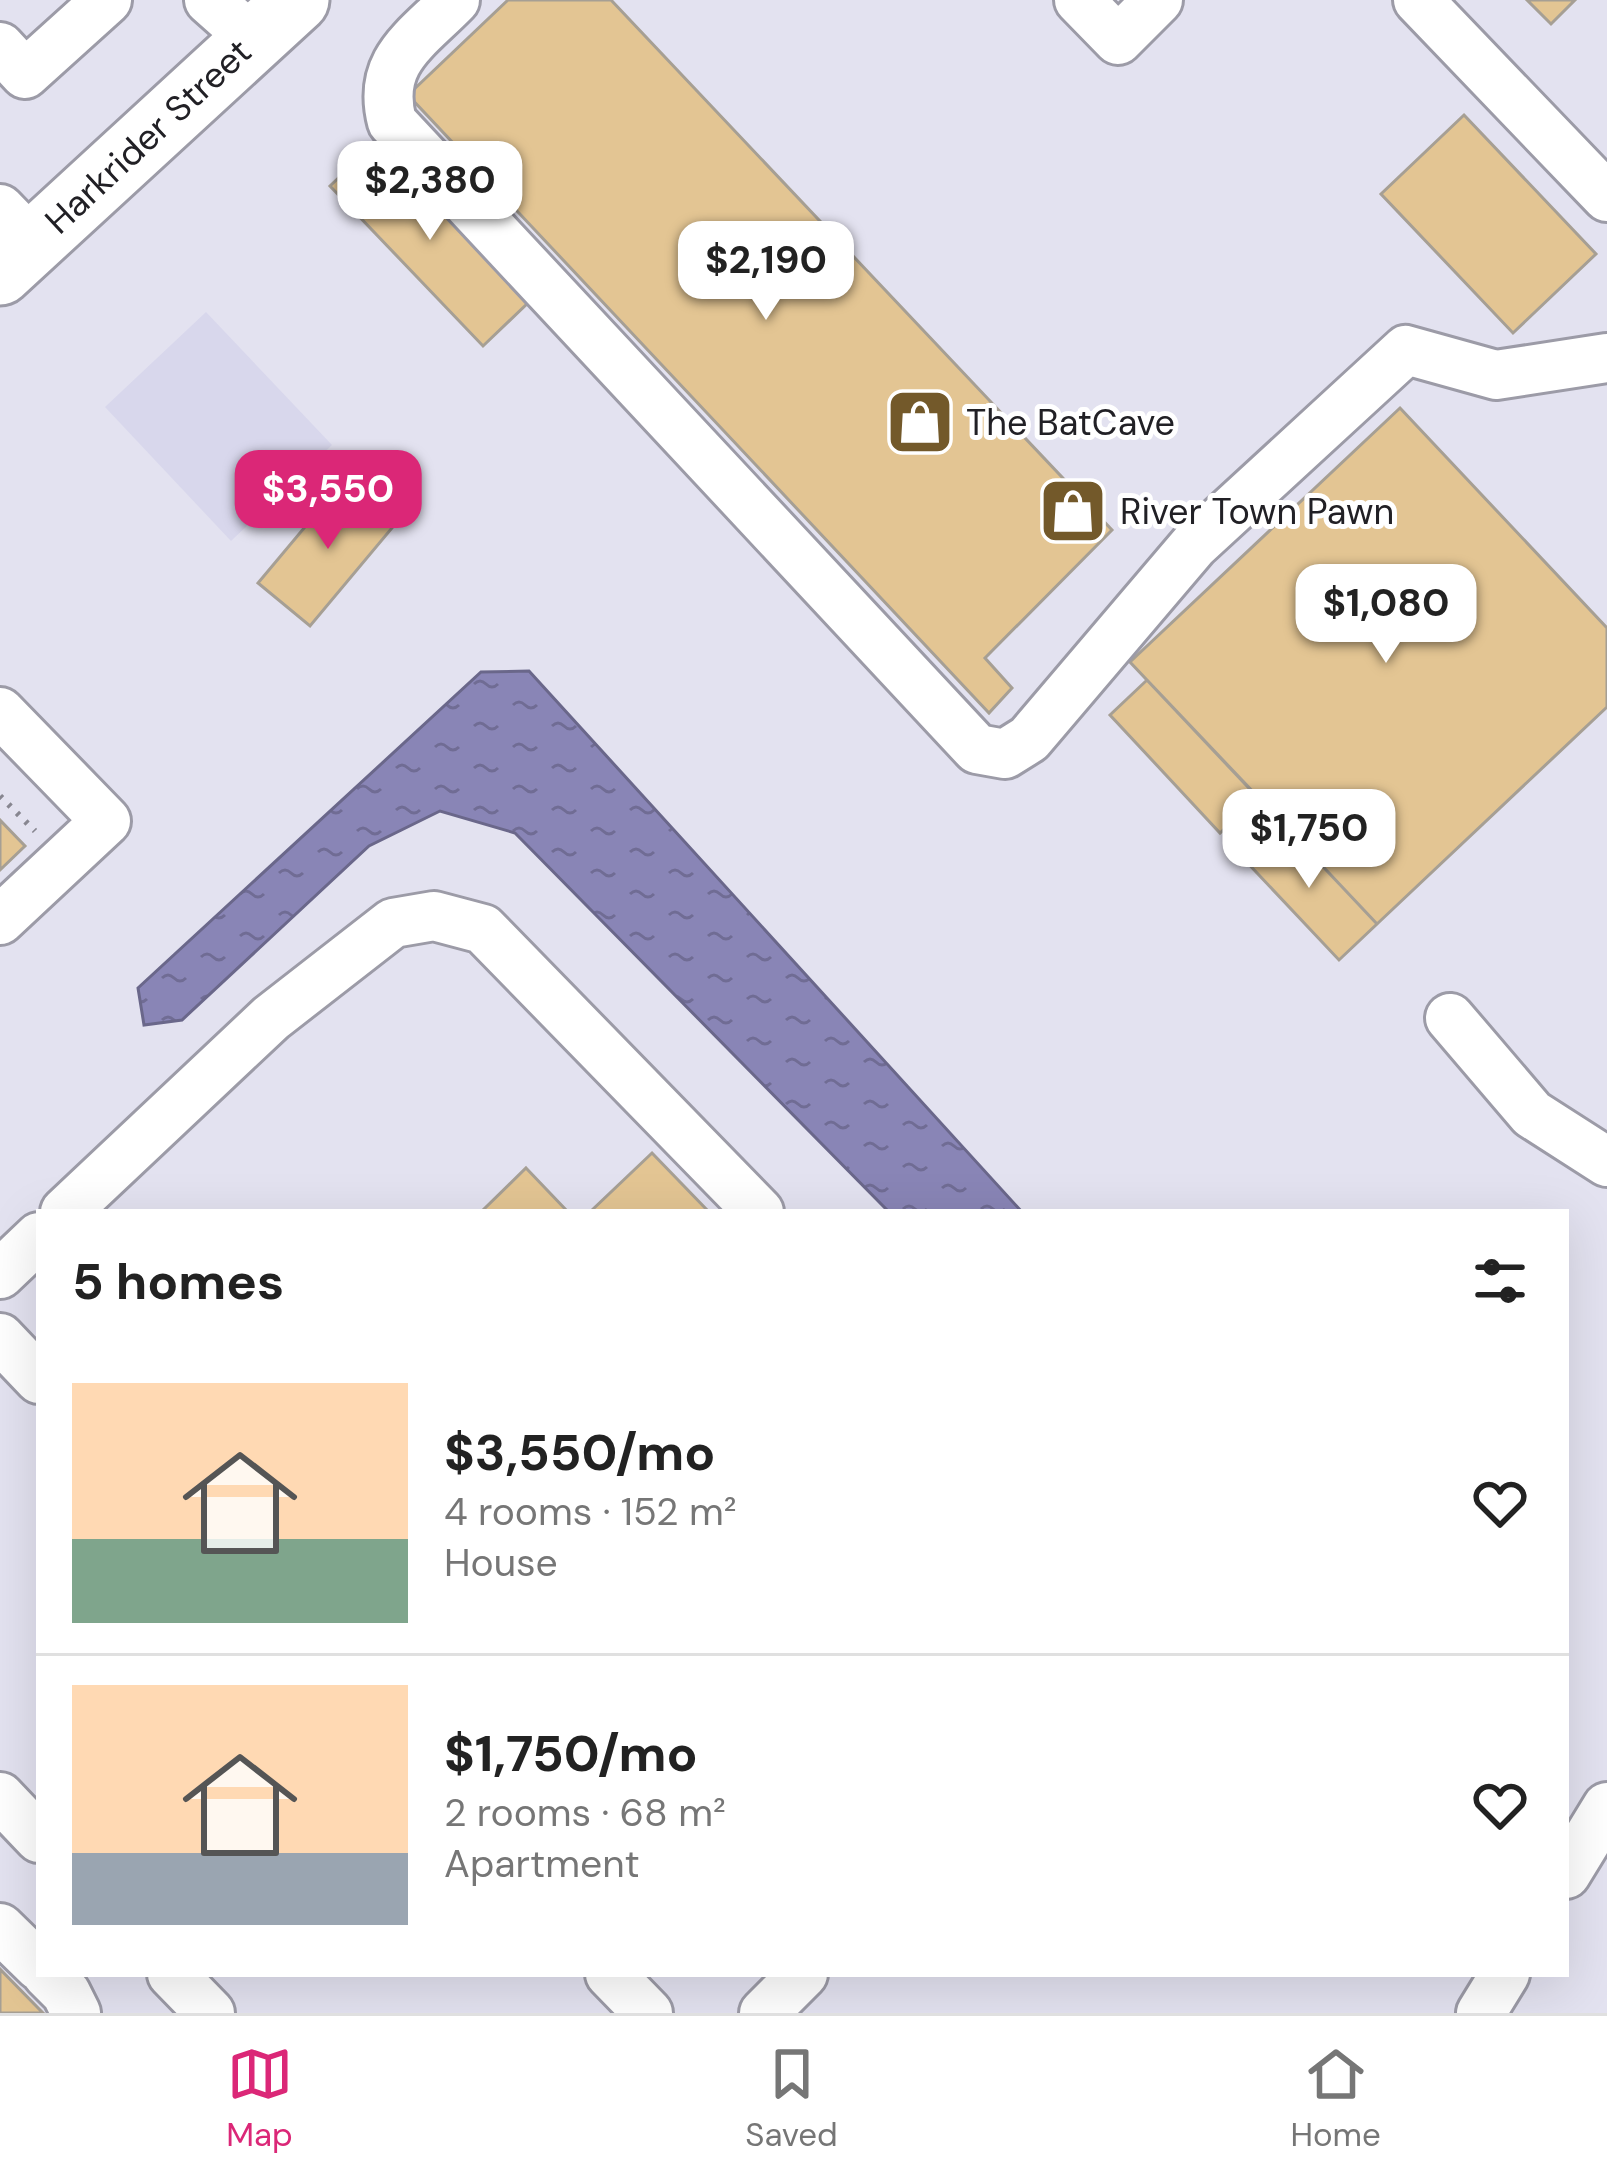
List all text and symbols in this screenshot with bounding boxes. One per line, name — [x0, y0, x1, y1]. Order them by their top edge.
street label: Harkrider Street — [35, 28, 261, 244]
pin: $2,380 — [332, 141, 528, 243]
text: $2,380 — [364, 154, 496, 205]
pin: $2,190 — [668, 221, 864, 323]
text: $2,190 — [705, 234, 827, 285]
shop icon: The BatCave — [885, 387, 955, 457]
place label: The BatCave — [966, 399, 1175, 446]
pin: $3,550 — [230, 450, 426, 552]
text: $3,550 — [262, 463, 394, 514]
shop icon: River Town Pawn — [1038, 476, 1108, 546]
place label: River Town Pawn — [1120, 488, 1394, 535]
pin: $1,080 — [1288, 564, 1484, 666]
text: $1,080 — [1323, 577, 1449, 628]
pin: $1,750 — [1211, 789, 1407, 891]
text: $1,750 — [1249, 802, 1369, 853]
text: 5 homes — [72, 1248, 284, 1315]
icon: filters — [1467, 1248, 1533, 1314]
text: $3,550/mo — [444, 1419, 715, 1486]
icon: home — [168, 1431, 312, 1575]
icon: heart — [1467, 1470, 1533, 1536]
text: 4 rooms · 152 m² — [444, 1486, 737, 1537]
text: House — [444, 1537, 558, 1588]
text: $1,750/mo — [444, 1720, 698, 1787]
icon: home — [168, 1733, 312, 1877]
icon: heart — [1467, 1772, 1533, 1838]
text: 2 rooms · 68 m² — [444, 1787, 726, 1838]
text: Apartment — [444, 1838, 640, 1889]
tab: Map — [226, 2041, 293, 2156]
tab: Saved — [745, 2041, 838, 2156]
tab: Home — [1290, 2041, 1381, 2156]

